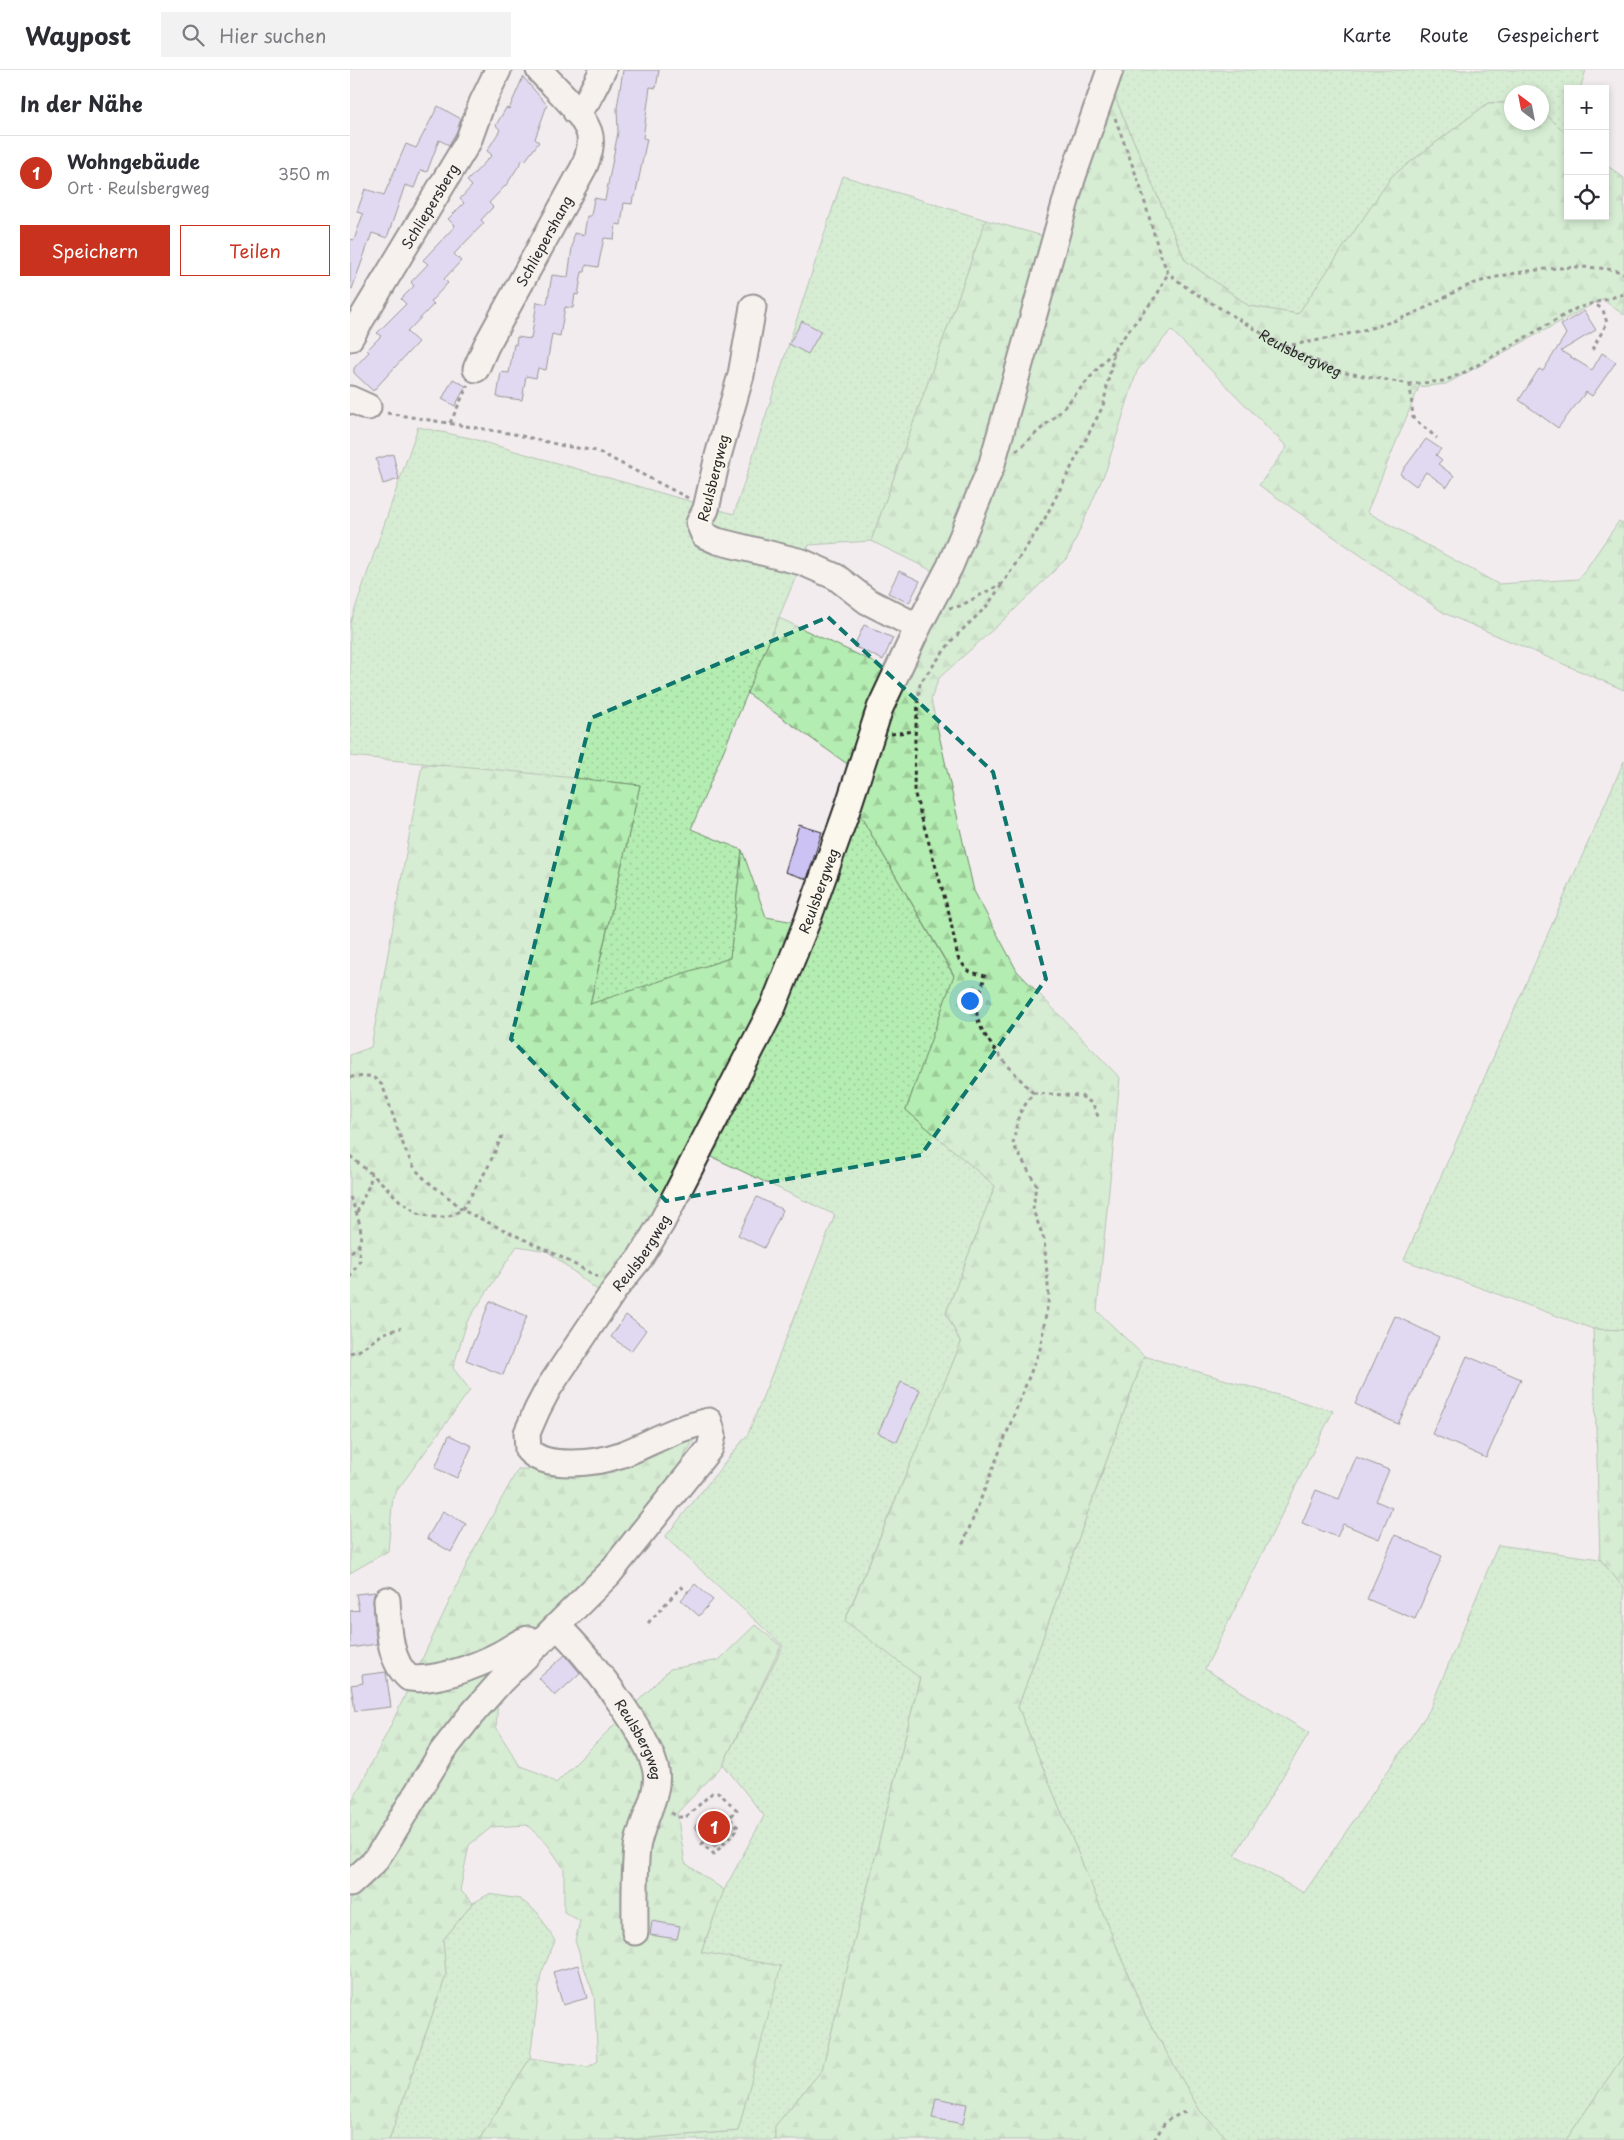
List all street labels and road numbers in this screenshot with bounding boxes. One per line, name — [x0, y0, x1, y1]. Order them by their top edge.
street label: Schliepersberg — [396, 159, 463, 253]
street label: Schliepershang — [510, 192, 577, 290]
street label: Reulsbergweg — [1255, 323, 1345, 382]
street label: Reulsbergweg — [692, 432, 734, 524]
street label: Reulsbergweg — [793, 845, 843, 937]
street label: Reulsbergweg — [607, 1210, 675, 1296]
street label: Reulsbergweg — [610, 1694, 667, 1781]

